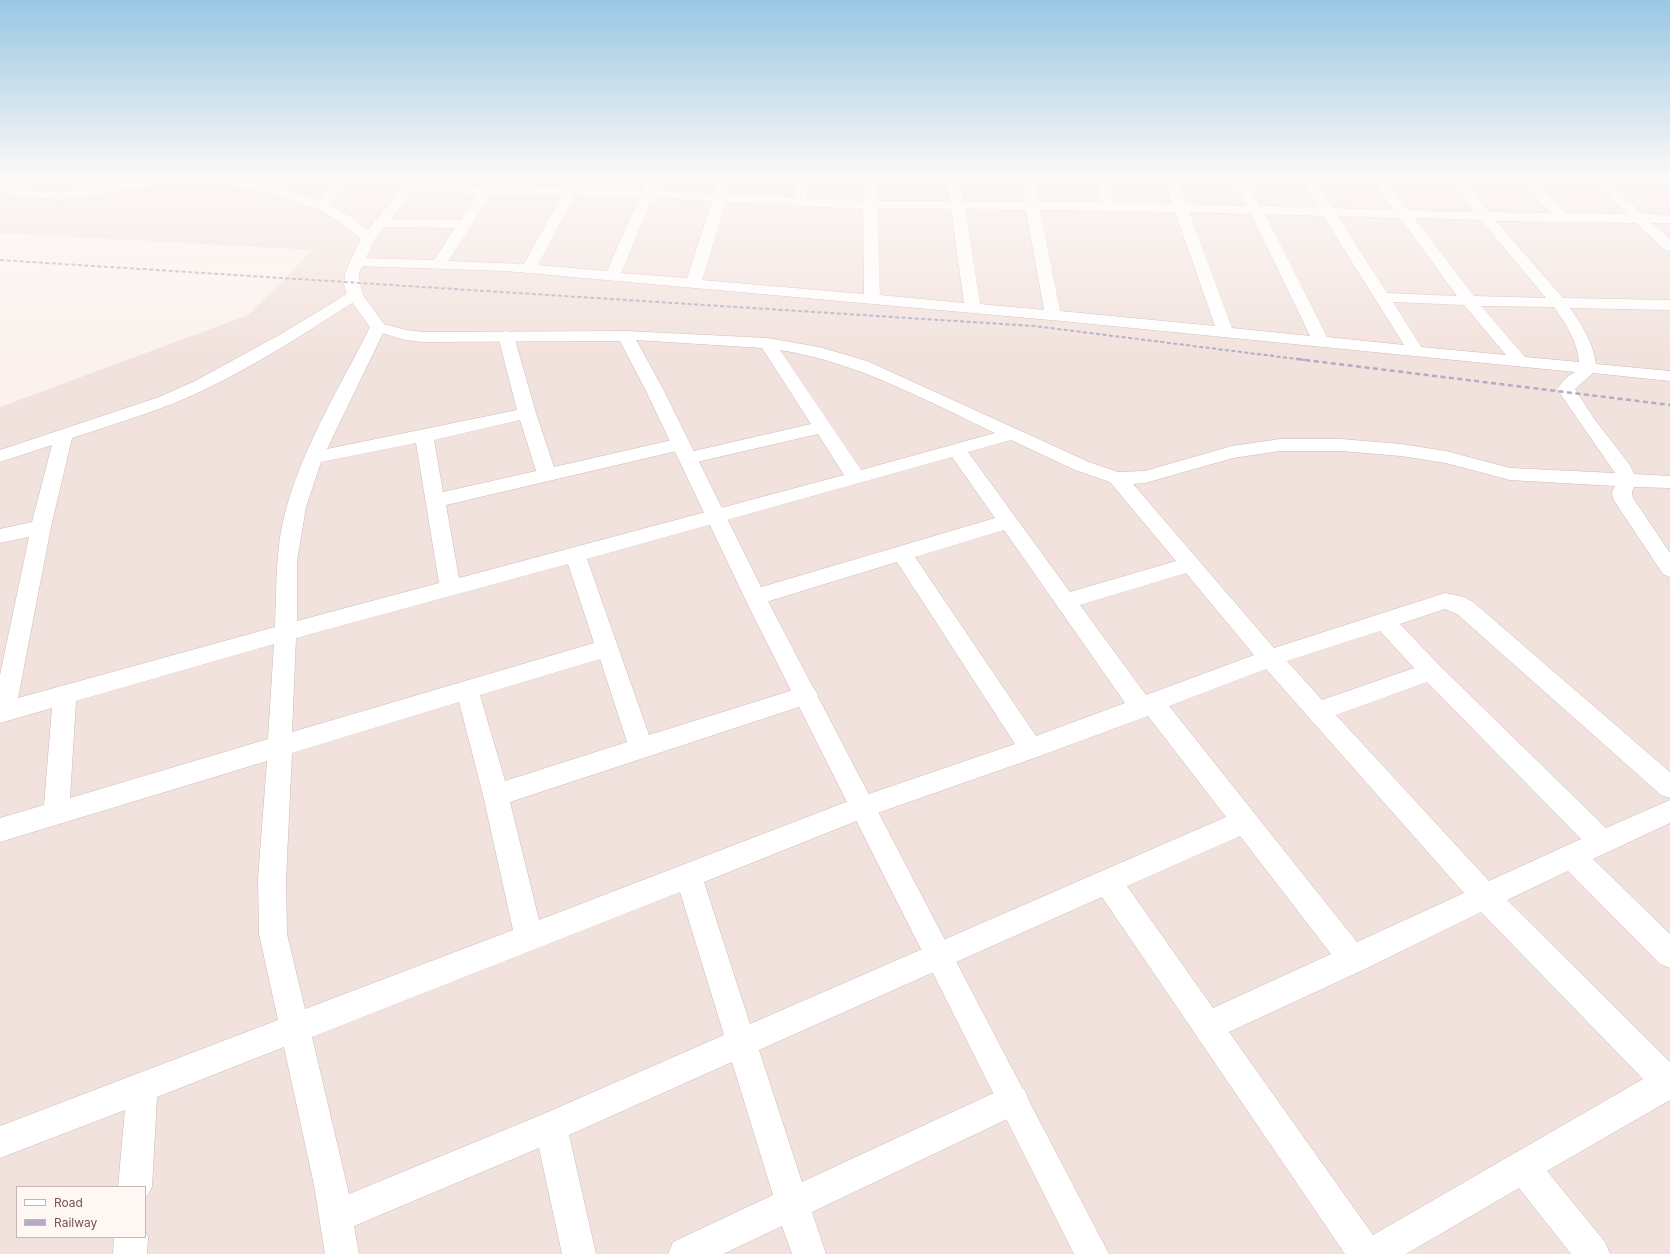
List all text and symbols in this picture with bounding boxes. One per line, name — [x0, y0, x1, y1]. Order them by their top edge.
legend — [16, 1186, 146, 1238]
text: Road — [54, 1195, 83, 1210]
text: Railway — [54, 1215, 97, 1230]

